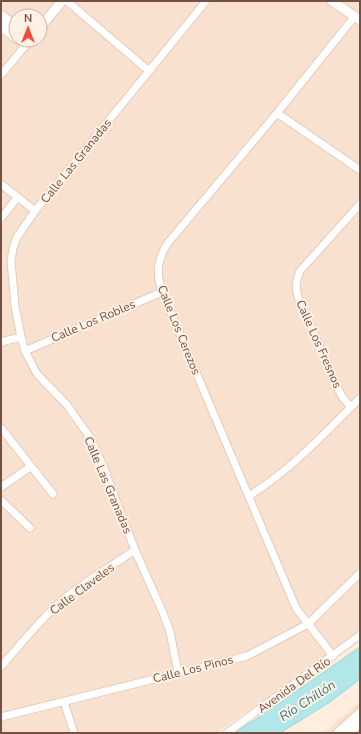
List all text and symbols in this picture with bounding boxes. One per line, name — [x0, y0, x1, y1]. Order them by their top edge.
north arrow — [8, 8, 48, 48]
text: N — [24, 11, 32, 26]
street label: Calle Las Granadas — [37, 115, 115, 206]
street label: Calle Los Cerezos — [154, 283, 204, 377]
street label: Calle Los Robles — [48, 296, 138, 346]
street label: Calle Los Fresnos — [292, 297, 346, 391]
street label: Calle Las Granadas — [80, 434, 136, 536]
street label: Calle Claveles — [47, 559, 118, 619]
street label: Calle Los Pinos — [151, 651, 235, 687]
street label: Avenida Del Río — [254, 653, 334, 717]
water label: Río Chillón — [276, 676, 339, 726]

